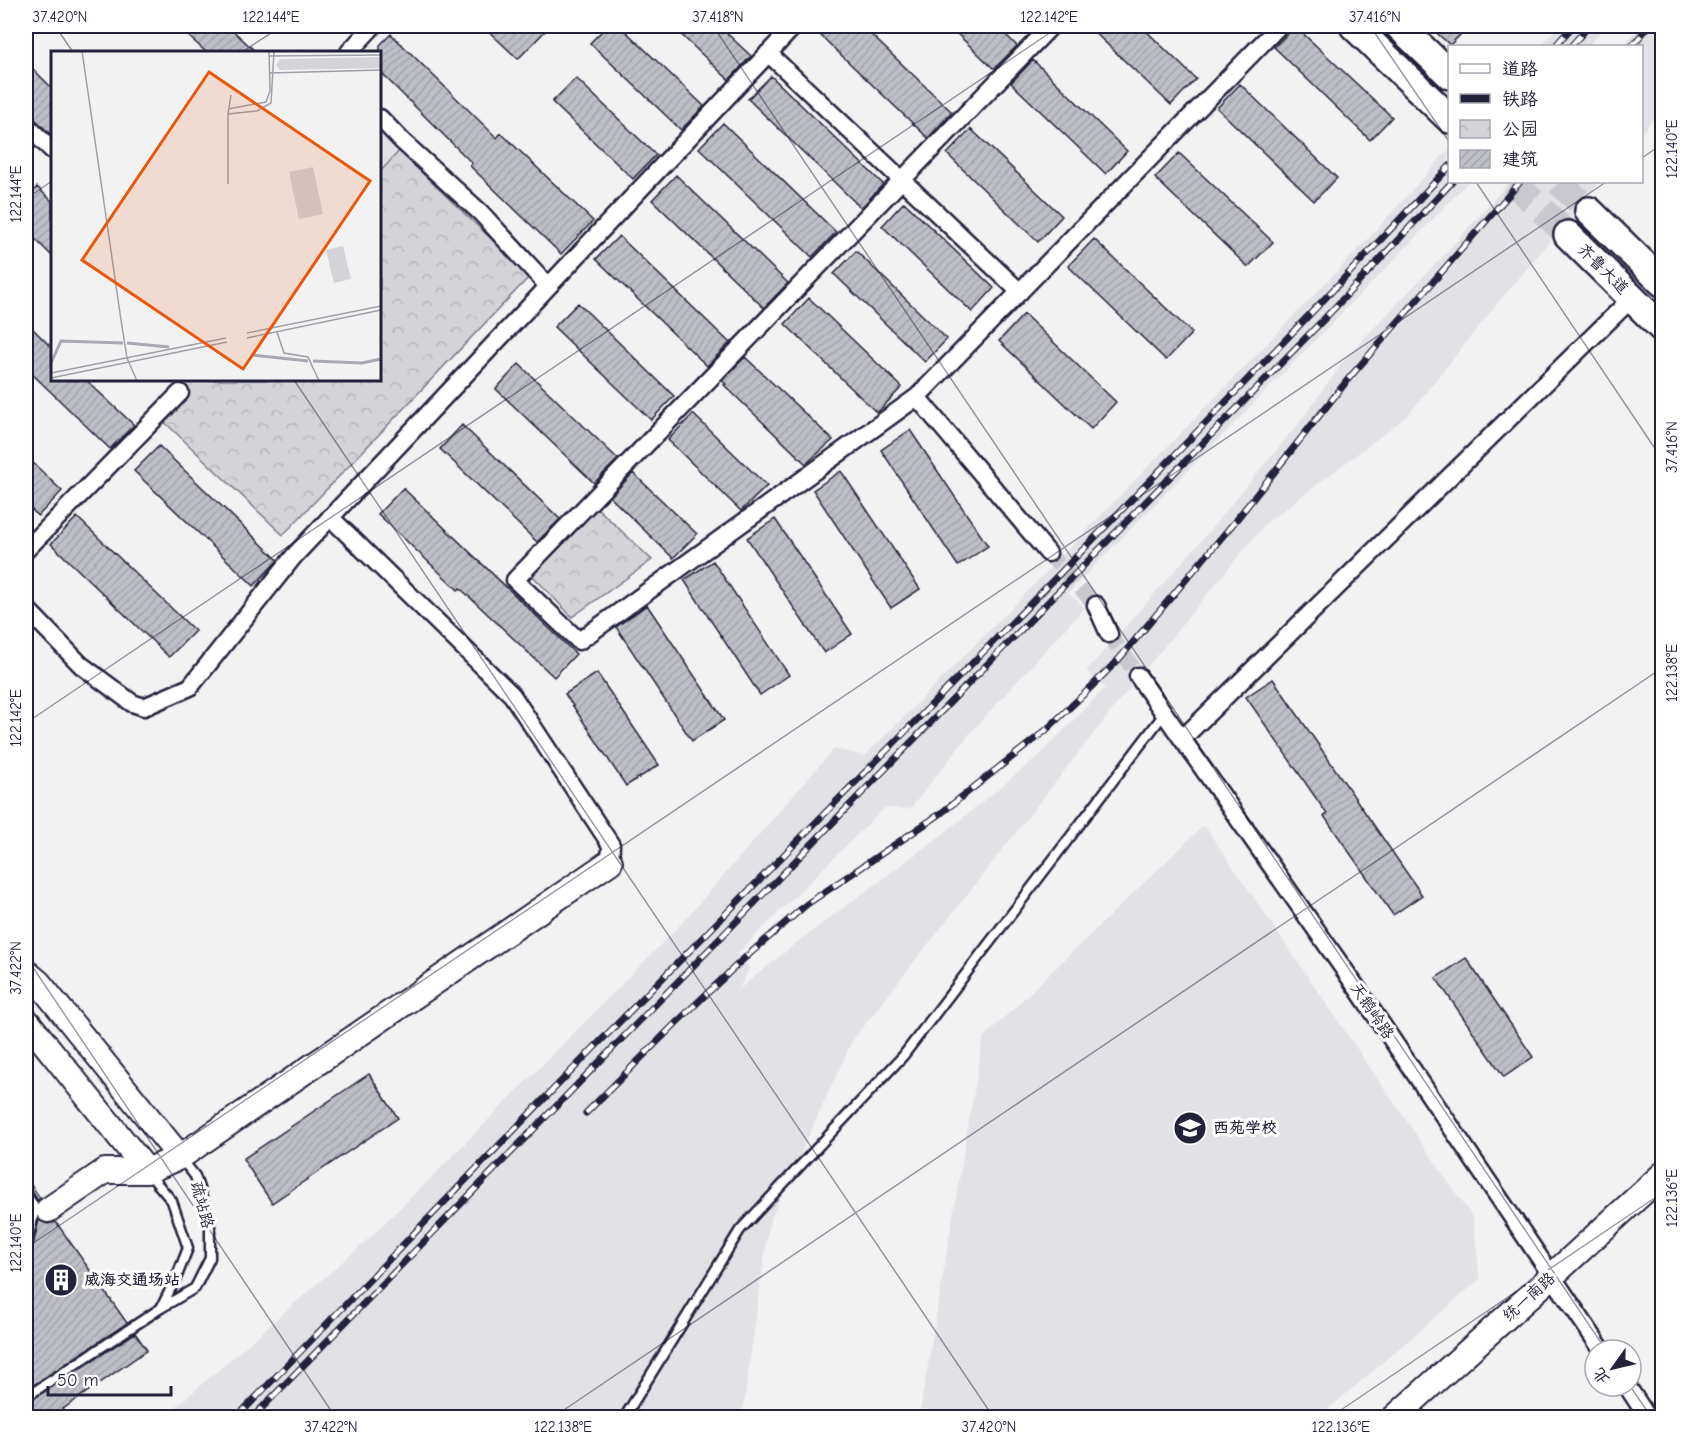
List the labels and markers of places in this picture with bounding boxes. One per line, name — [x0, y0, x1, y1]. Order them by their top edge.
school or university icon: 西苑学校 — [1172, 1110, 1208, 1146]
place label: 西苑学校 — [1213, 1119, 1277, 1137]
building icon: 威海交通场站 — [43, 1262, 79, 1298]
place label: 威海交通场站 — [84, 1271, 180, 1289]

